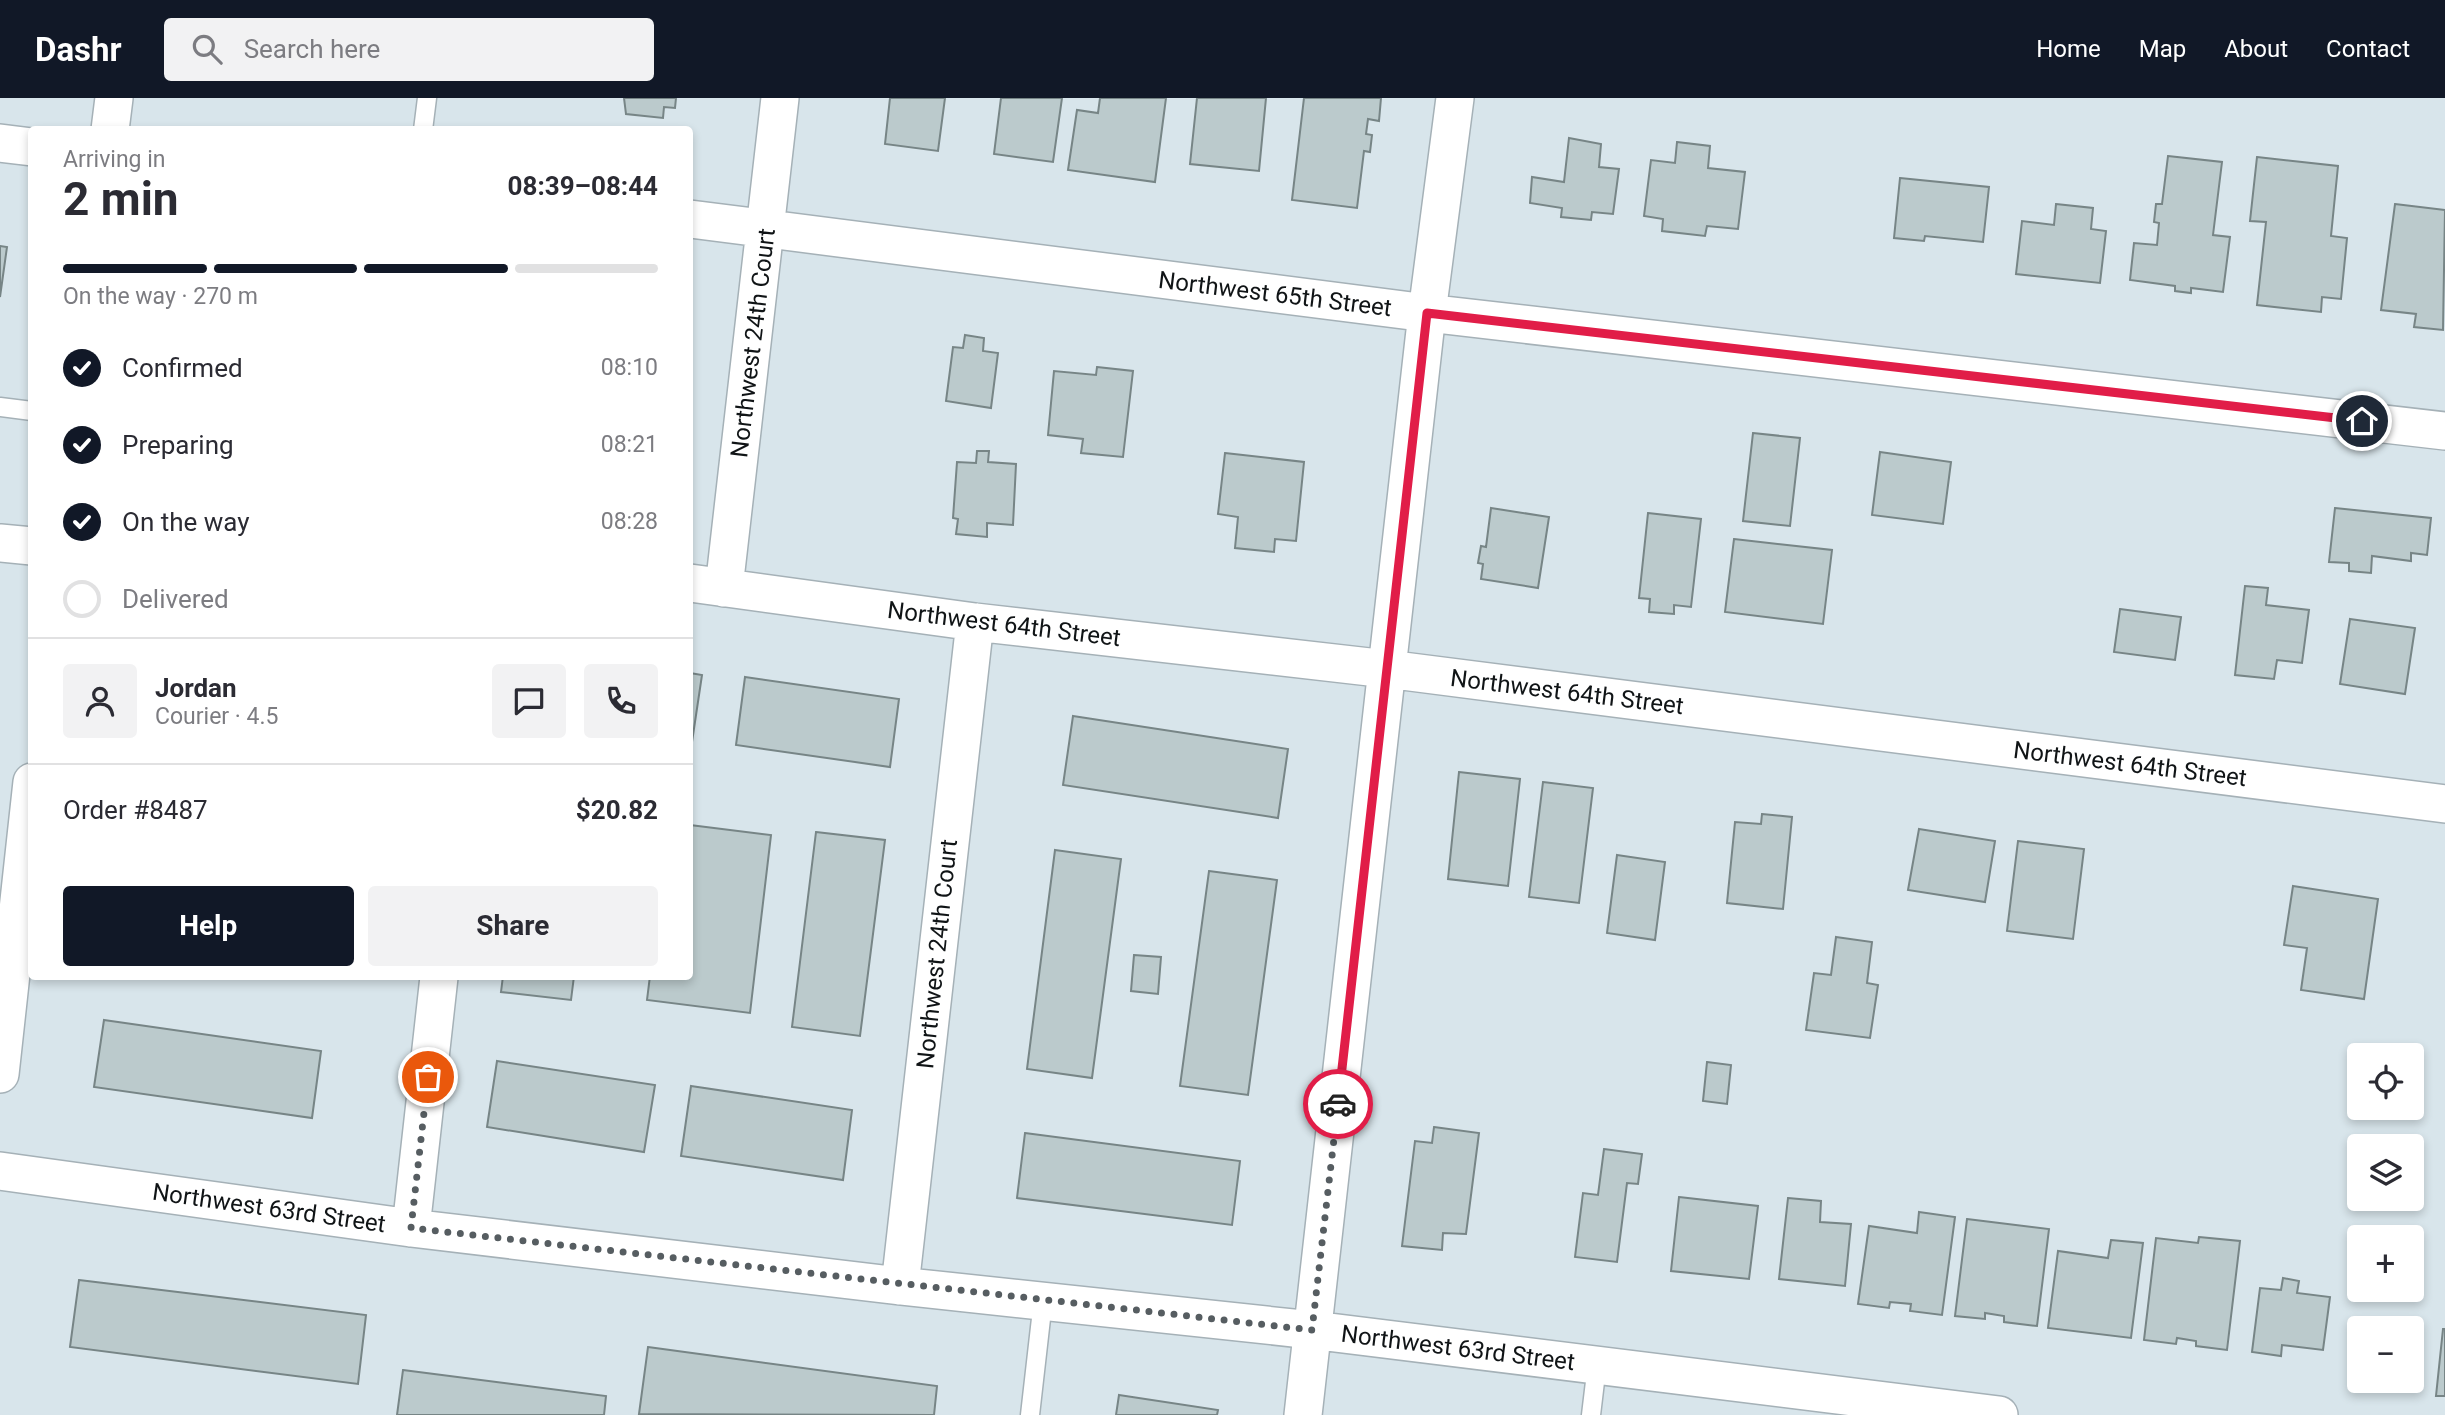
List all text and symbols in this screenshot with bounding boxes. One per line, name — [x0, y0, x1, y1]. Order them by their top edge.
search box — [164, 18, 654, 81]
text: Dashr — [35, 30, 122, 69]
icon: search — [188, 30, 226, 68]
text: Search here — [244, 34, 380, 64]
text: Home — [2036, 35, 2101, 63]
text: Map — [2139, 35, 2186, 63]
text: About — [2224, 35, 2288, 63]
text: Contact — [2326, 35, 2410, 63]
text: Arriving in — [63, 146, 166, 173]
text: 08:39–08:44 — [508, 171, 658, 201]
text: 2 min — [63, 172, 179, 226]
street label: Northwest 24th Court — [725, 227, 781, 459]
street label: Northwest 65th Street — [1157, 266, 1393, 322]
text: On the way · 270 m — [63, 283, 258, 310]
icon: check — [63, 349, 101, 387]
text: Confirmed — [122, 353, 243, 383]
text: 08:10 — [601, 354, 658, 381]
pin — [2332, 391, 2392, 451]
icon: home — [2343, 402, 2381, 440]
icon: check — [63, 426, 101, 464]
text: Preparing — [122, 430, 234, 460]
text: 08:21 — [601, 431, 658, 458]
icon: check — [63, 503, 101, 541]
text: On the way — [122, 507, 250, 537]
text: 08:28 — [601, 508, 658, 535]
text: Delivered — [122, 584, 229, 614]
street label: Northwest 64th Street — [886, 596, 1122, 652]
button: person — [63, 664, 137, 738]
button: chat — [492, 664, 566, 738]
button: phone — [584, 664, 658, 738]
street label: Northwest 64th Street — [1449, 664, 1685, 720]
text: Jordan — [155, 673, 237, 703]
text: Courier · 4.5 — [155, 703, 278, 730]
street label: Northwest 64th Street — [2012, 736, 2248, 792]
text: Order #8487 — [63, 795, 208, 825]
text: $20.82 — [576, 795, 658, 825]
street label: Northwest 24th Court — [911, 838, 963, 1070]
button: Help — [63, 886, 354, 966]
button: Share — [368, 886, 658, 966]
map controls — [2347, 1043, 2424, 1393]
button: locate — [2347, 1043, 2424, 1120]
pin — [398, 1047, 458, 1107]
icon: bag — [409, 1058, 447, 1096]
courier — [1303, 1069, 1373, 1139]
icon: car — [1319, 1085, 1357, 1123]
button: layers — [2347, 1134, 2424, 1211]
street label: Northwest 63rd Street — [151, 1178, 388, 1238]
button: + — [2347, 1225, 2424, 1302]
button: − — [2347, 1316, 2424, 1393]
street label: Northwest 63rd Street — [1340, 1320, 1577, 1376]

